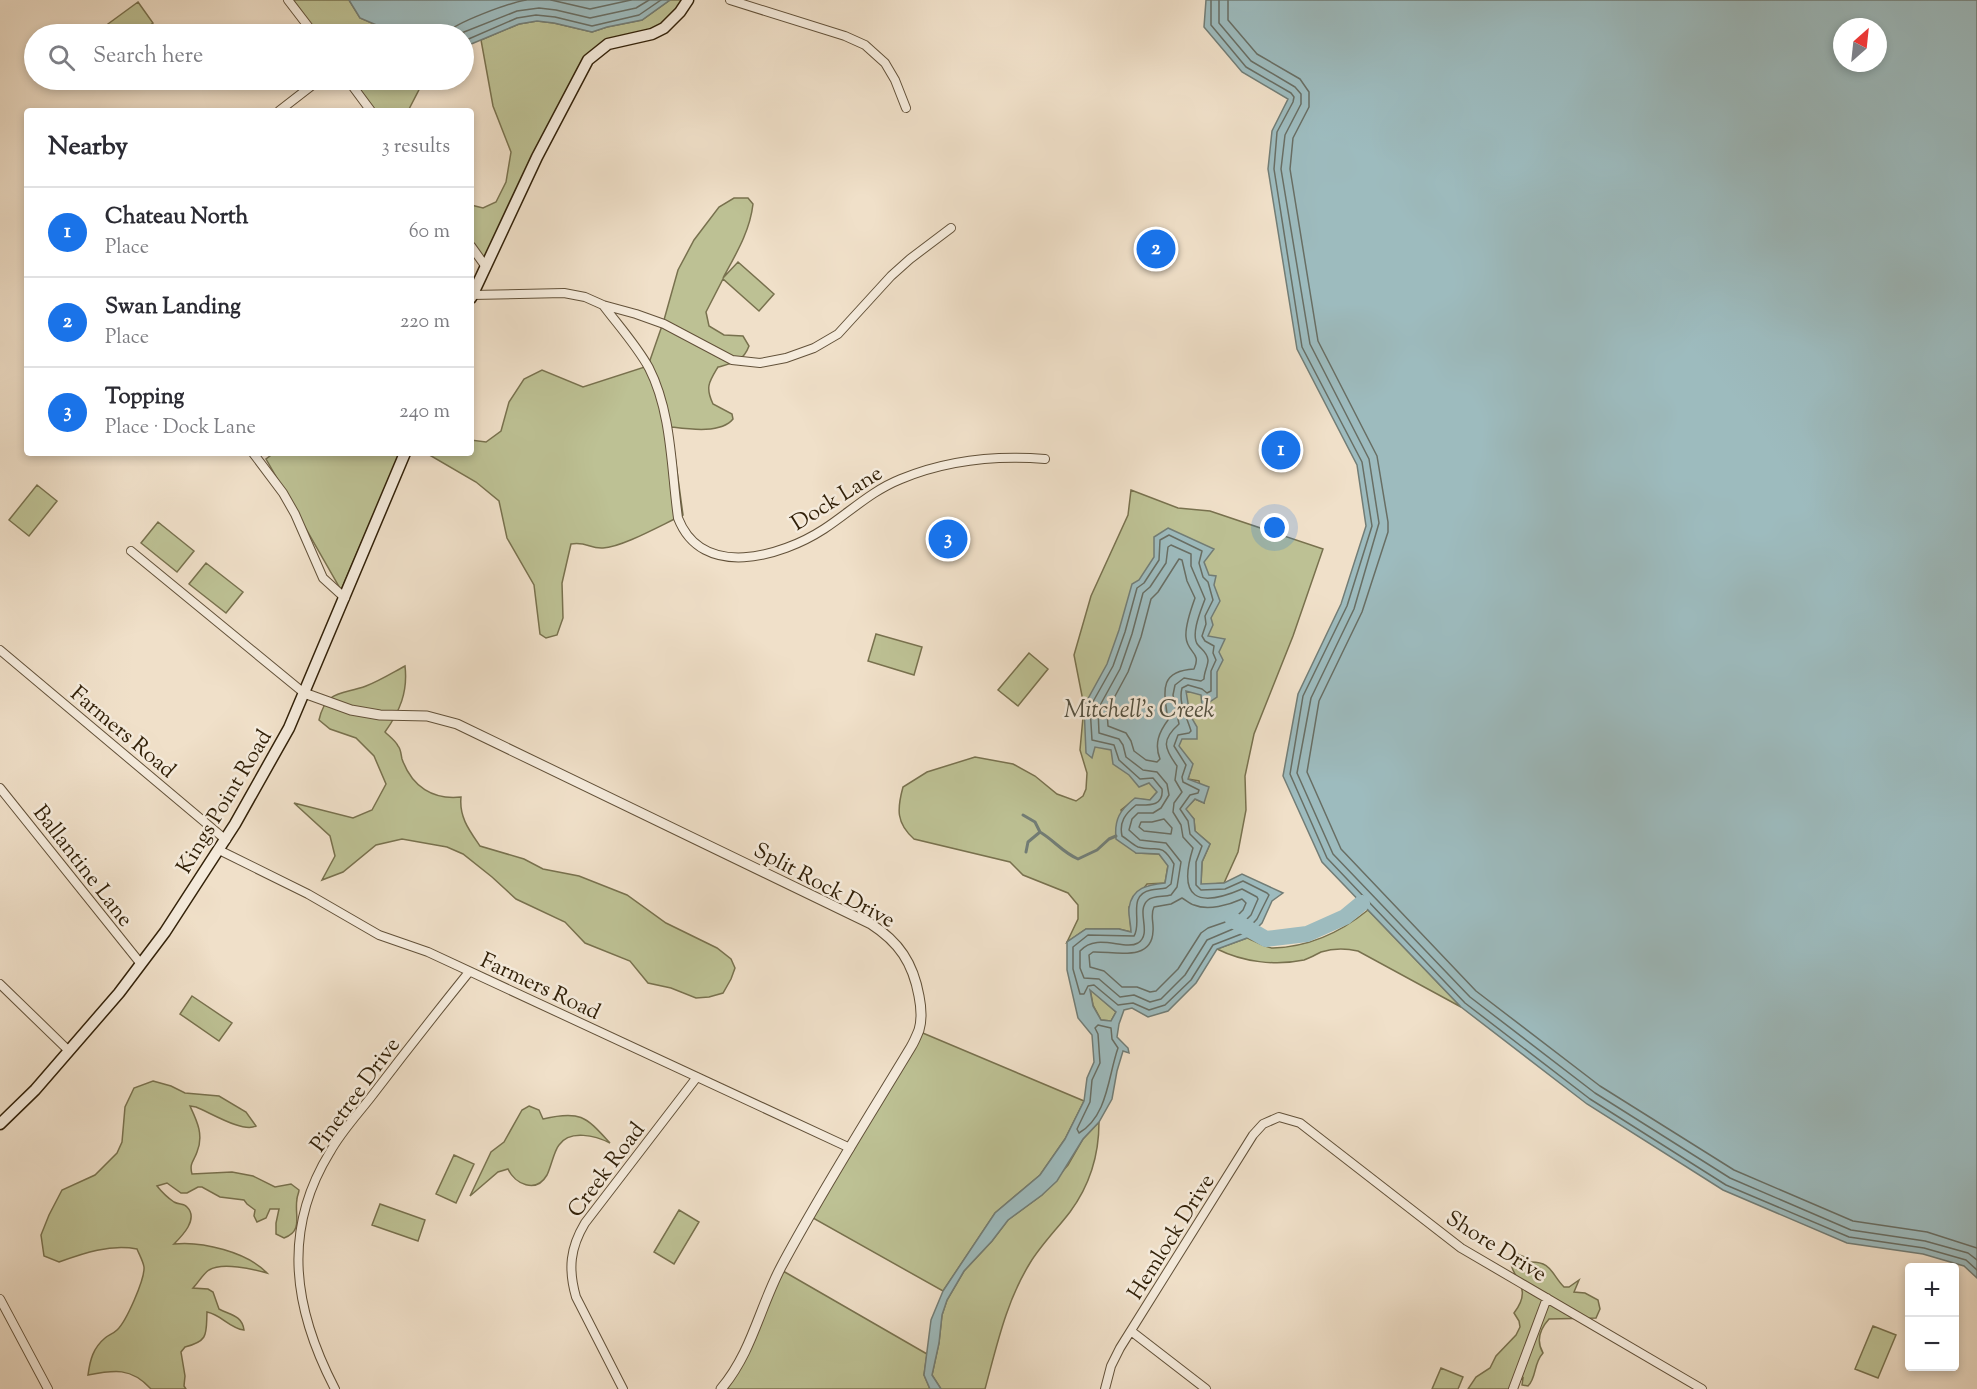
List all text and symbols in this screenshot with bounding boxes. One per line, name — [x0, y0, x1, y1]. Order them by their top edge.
north arrow — [1833, 18, 1887, 72]
search box — [24, 24, 474, 90]
icon: search — [45, 41, 78, 74]
text: Search here — [93, 41, 203, 73]
text: Nearby — [48, 129, 128, 166]
text: 3 results — [381, 133, 450, 162]
text: Chateau North — [105, 202, 249, 234]
text: 1 — [64, 218, 71, 247]
text: 60 m — [409, 218, 450, 247]
pin: 2 — [1136, 226, 1176, 272]
text: Place — [105, 234, 149, 263]
text: Swan Landing — [105, 292, 241, 324]
text: 2 — [63, 308, 72, 337]
text: 220 m — [400, 308, 450, 337]
text: Place — [105, 324, 149, 353]
text: Topping — [105, 382, 184, 414]
text: 3 — [63, 398, 72, 427]
text: 240 m — [399, 398, 450, 427]
text: Place · Dock Lane — [105, 414, 256, 443]
pin: 1 — [1262, 428, 1300, 472]
street label: Dock Lane — [786, 459, 889, 540]
your location — [1260, 513, 1289, 542]
pin: 3 — [928, 516, 968, 562]
street label: Farmers Road — [62, 680, 182, 787]
water label: Mitchell's Creek — [1064, 694, 1214, 728]
street label: Kings Point Road — [170, 724, 281, 881]
street label: Ballantine Lane — [24, 799, 140, 935]
street label: Split Rock Drive — [747, 836, 900, 937]
street label: Farmers Road — [474, 946, 605, 1030]
street label: Pinetree Drive — [304, 1032, 409, 1160]
street label: Creek Road — [561, 1116, 654, 1225]
street label: Hemlock Drive — [1121, 1168, 1224, 1307]
street label: Shore Drive — [1439, 1204, 1552, 1291]
map controls — [1905, 1263, 1959, 1371]
button: + — [1905, 1263, 1959, 1317]
button: − — [1905, 1317, 1959, 1371]

